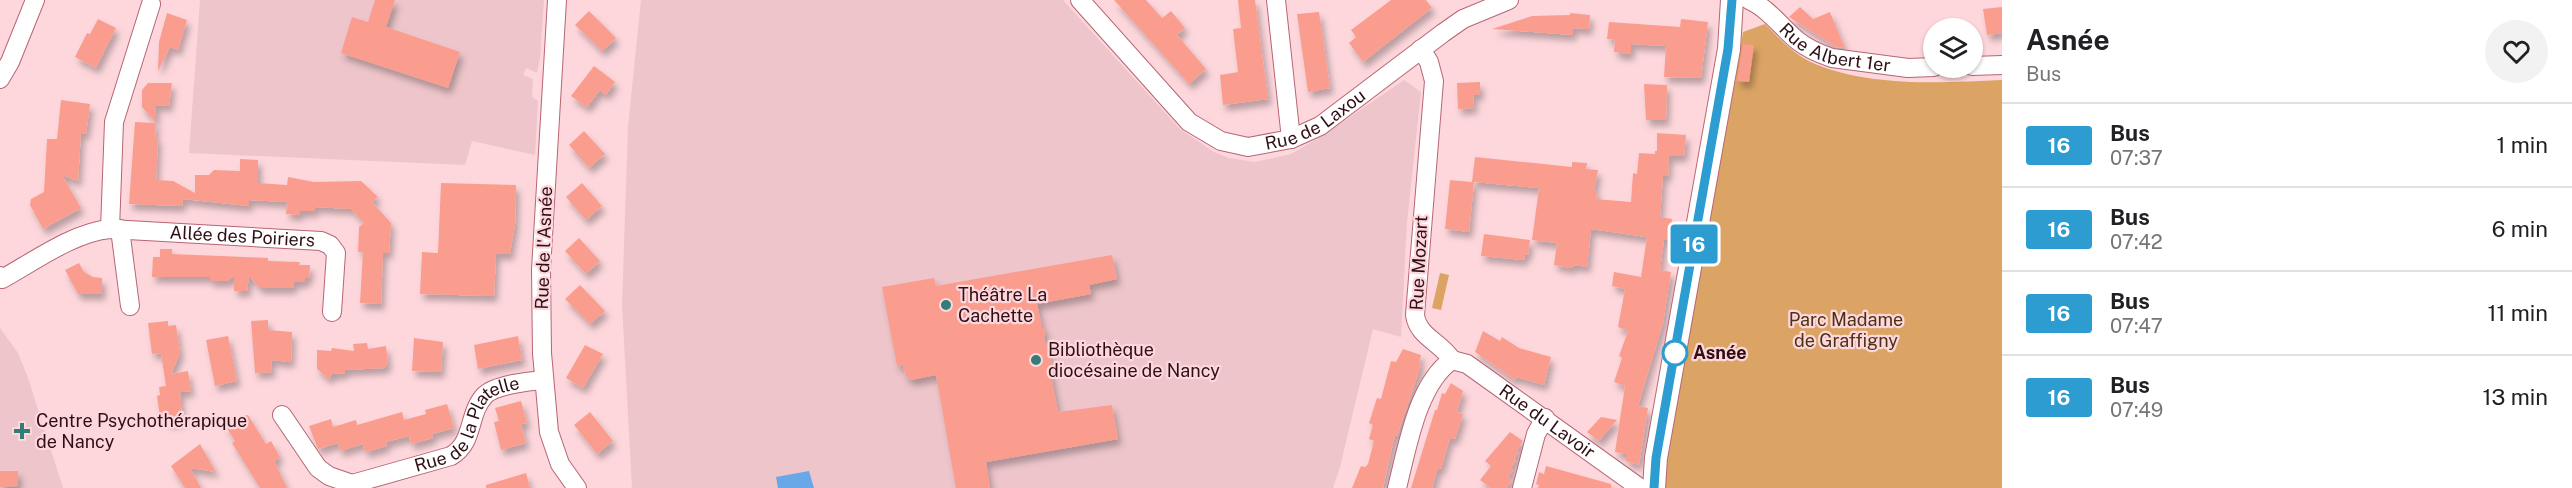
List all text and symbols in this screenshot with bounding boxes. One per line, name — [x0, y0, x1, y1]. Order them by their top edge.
street label: Rue Albert 1er — [1775, 18, 1892, 76]
map controls — [1923, 18, 1983, 78]
button: layers — [1923, 18, 1983, 78]
button: heart — [2485, 20, 2548, 83]
text: Asnée — [2026, 23, 2110, 56]
text: Bus — [2026, 62, 2061, 86]
street label: Rue de Laxou — [1263, 85, 1369, 154]
text: Bus — [2110, 120, 2150, 146]
text: 1 min — [2496, 132, 2548, 158]
text: 16 — [2048, 133, 2070, 158]
text: 07:37 — [2110, 146, 2163, 170]
street label: Rue de l'Asnée — [531, 186, 556, 310]
text: Bus — [2110, 204, 2150, 230]
street label: Rue Mozart — [1406, 215, 1431, 311]
text: 6 min — [2492, 216, 2548, 242]
text: 16 — [2048, 217, 2070, 242]
street label: Allée des Poiriers — [169, 221, 316, 251]
line badge: 16 — [1667, 224, 1721, 264]
text: 07:42 — [2110, 230, 2163, 254]
text: 16 — [1683, 232, 1705, 257]
place label: Théâtre La Cachette — [958, 284, 1047, 326]
text: Bus — [2110, 288, 2150, 314]
marker: Théâtre La Cachette — [939, 298, 953, 312]
text: 11 min — [2487, 300, 2548, 326]
text: 16 — [2048, 301, 2070, 326]
park label: Parc Madame de Graffigny — [1789, 309, 1903, 351]
text: 07:47 — [2110, 314, 2163, 338]
place label: Bibliothèque diocésaine de Nancy — [1048, 339, 1220, 381]
marker: Asnée — [1662, 340, 1688, 366]
place label: Asnée — [1693, 342, 1747, 363]
marker: Bibliothèque diocésaine de Nancy — [1029, 353, 1043, 367]
street label: Rue de la Platelle — [412, 372, 521, 476]
text: Bus — [2110, 372, 2150, 398]
street label: Rue du Lavoir — [1495, 380, 1599, 462]
text: 13 min — [2483, 384, 2548, 410]
text: 16 — [2048, 385, 2070, 410]
text: 07:49 — [2110, 398, 2163, 422]
place label: Centre Psychothérapique de Nancy — [36, 410, 247, 452]
marker: Centre Psychothérapique de Nancy — [13, 422, 31, 440]

